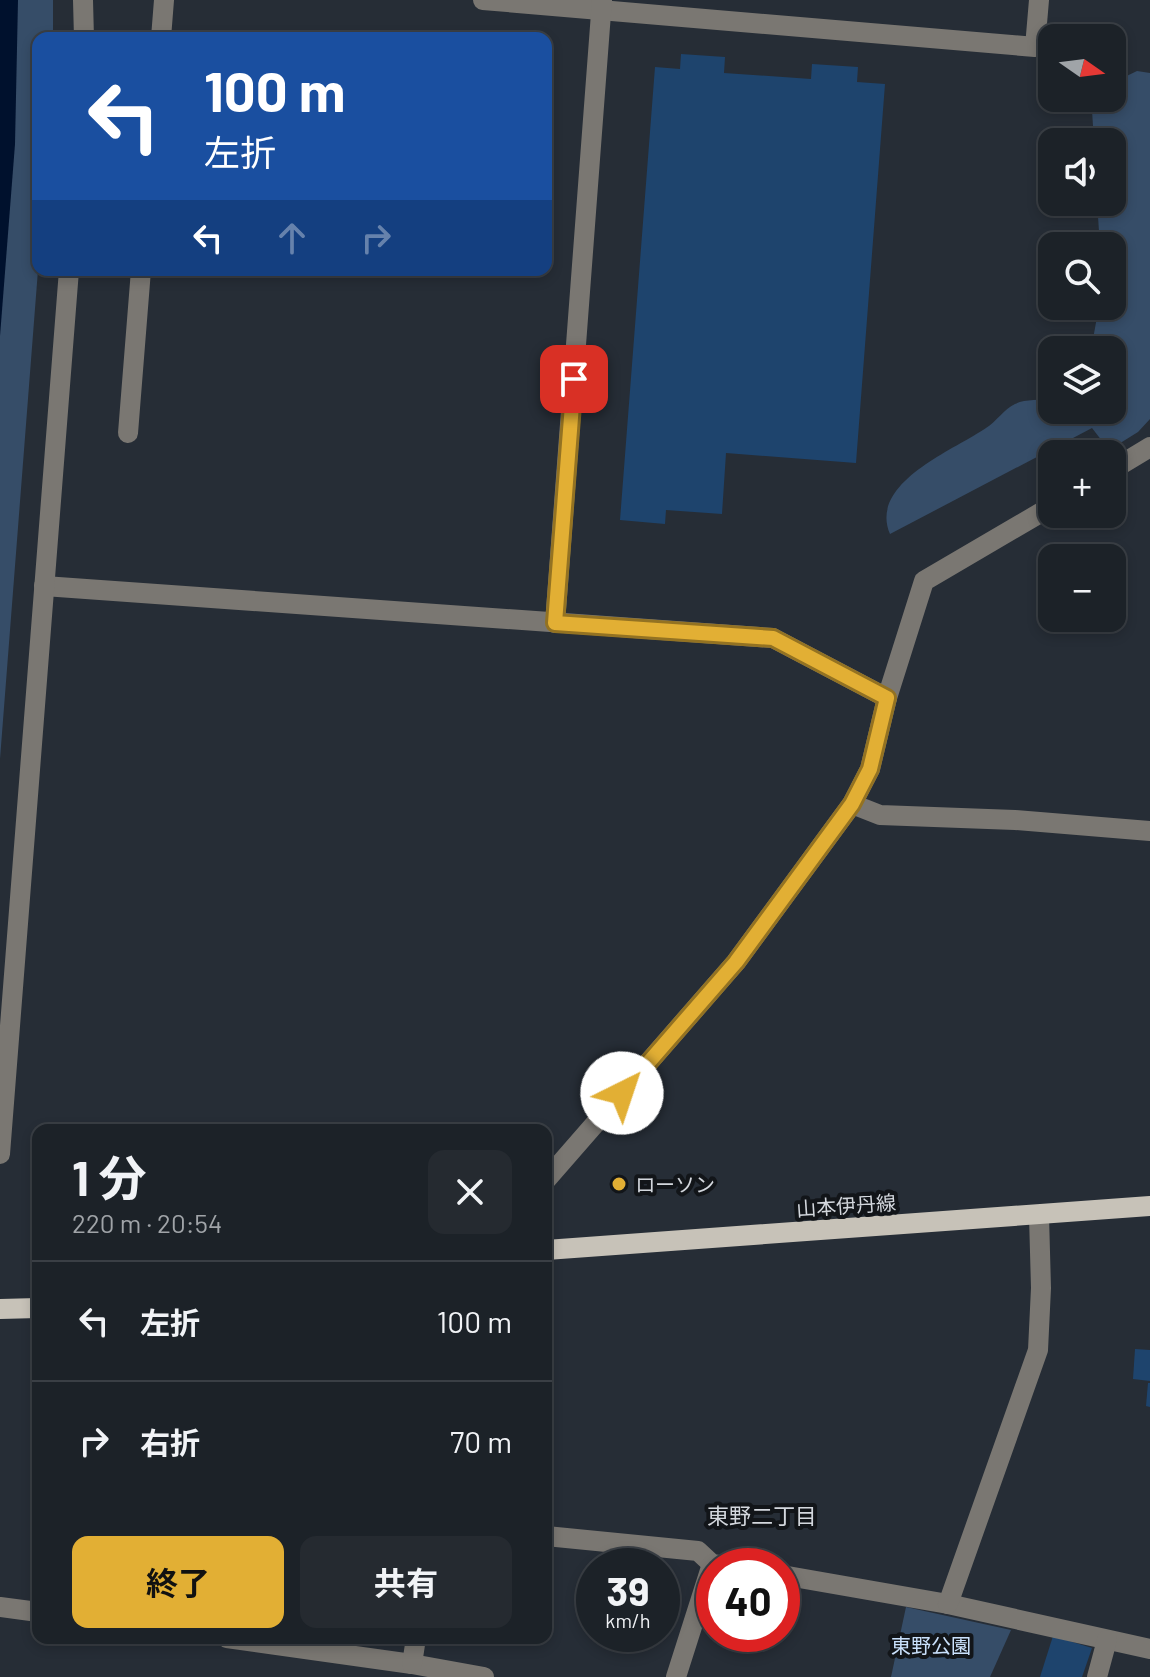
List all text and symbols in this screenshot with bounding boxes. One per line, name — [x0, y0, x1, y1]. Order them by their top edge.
north arrow — [1038, 24, 1126, 112]
map controls — [1038, 24, 1126, 632]
text: 100 m — [204, 56, 346, 123]
icon: left — [72, 64, 176, 168]
button: sound — [1038, 128, 1126, 216]
text: 左折 — [204, 130, 276, 173]
icon: left — [186, 216, 230, 260]
icon: ahead — [270, 216, 314, 260]
icon: right — [354, 216, 398, 260]
button: search — [1038, 232, 1126, 320]
button: layers — [1038, 336, 1126, 424]
pin — [540, 345, 608, 413]
icon: arrive — [552, 357, 596, 401]
button: + — [1038, 440, 1126, 528]
button: − — [1038, 544, 1126, 632]
position arrow — [580, 1051, 664, 1135]
text: 1 分 — [72, 1148, 147, 1206]
button: close — [428, 1150, 512, 1234]
place label: ローソン — [635, 1172, 715, 1196]
marker: ローソン — [610, 1175, 628, 1193]
street label: 山本伊丹線 — [795, 1190, 897, 1220]
text: 220 m · 20:54 — [72, 1207, 222, 1238]
icon: left — [72, 1299, 116, 1343]
text: 100 m — [437, 1303, 512, 1339]
text: 左折 — [140, 1304, 200, 1340]
icon: right — [72, 1419, 116, 1463]
text: 70 m — [450, 1423, 512, 1459]
text: 右折 — [140, 1424, 200, 1460]
district label: 東野二丁目 — [707, 1502, 817, 1528]
button: 終了 — [72, 1536, 284, 1628]
button: 共有 — [300, 1536, 512, 1628]
speed limit sign: 40 — [696, 1548, 800, 1652]
text: 39 — [607, 1566, 649, 1614]
text: km/h — [605, 1608, 651, 1632]
park label: 東野公園 — [891, 1633, 971, 1657]

